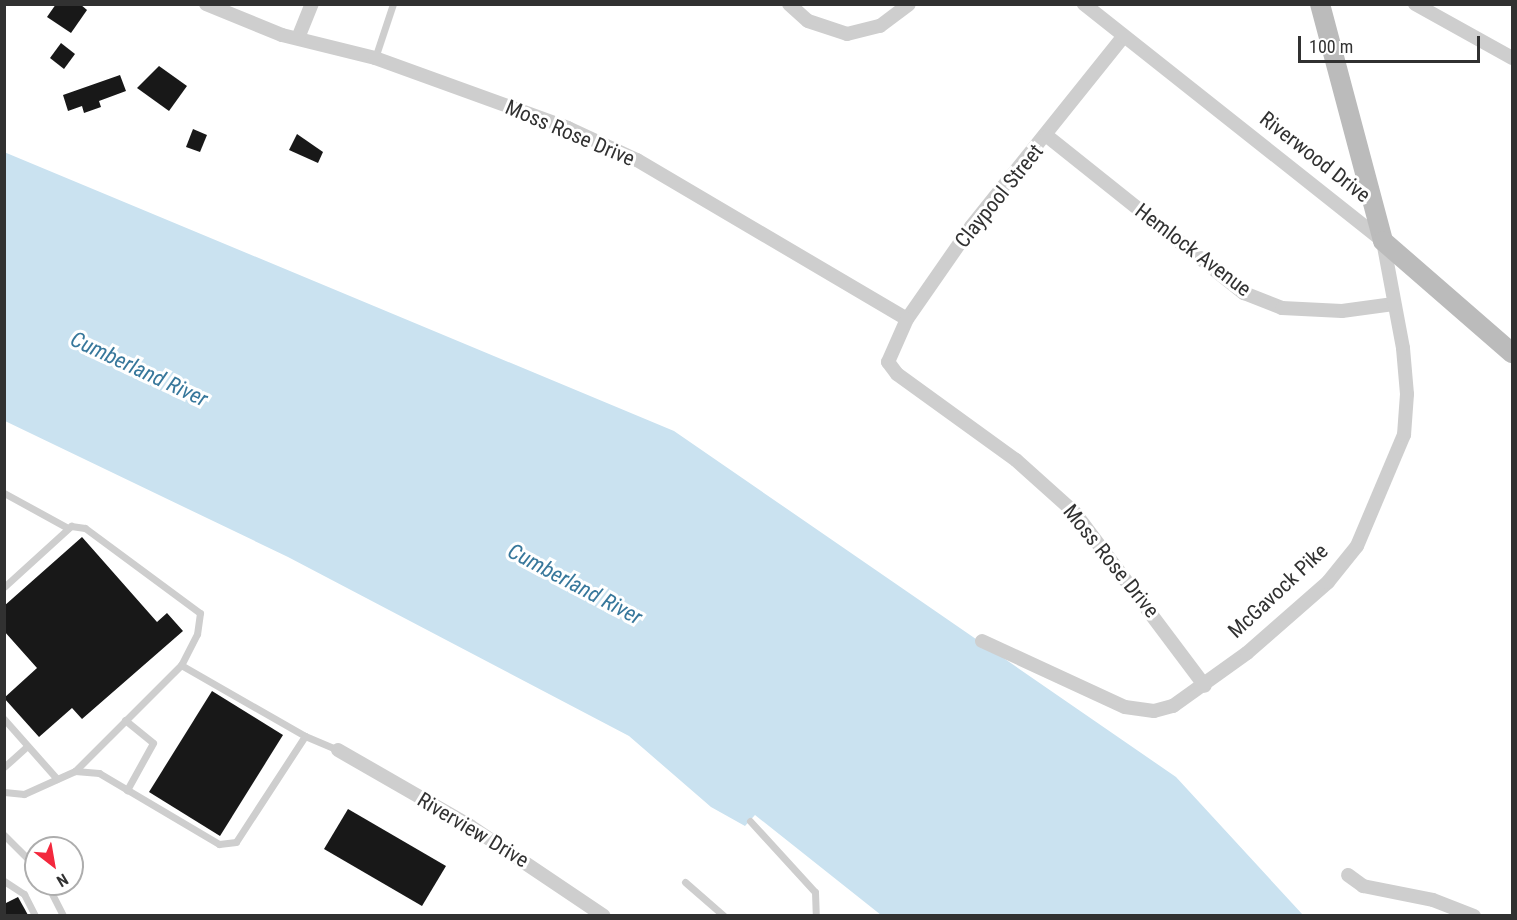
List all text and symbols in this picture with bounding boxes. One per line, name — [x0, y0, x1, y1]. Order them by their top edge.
scale bar — [1301, 24, 1482, 62]
text: 100 m — [1309, 36, 1353, 57]
street label: Moss Rose Drive — [501, 94, 639, 172]
street label: Riverwood Drive — [1255, 106, 1375, 208]
street label: Claypool Street — [950, 139, 1048, 253]
street label: Hemlock Avenue — [1130, 198, 1256, 302]
water label: Cumberland River — [66, 326, 212, 412]
street label: Moss Rose Drive — [1058, 499, 1164, 623]
water label: Cumberland River — [503, 538, 647, 630]
street label: McGavock Pike — [1223, 539, 1333, 643]
street label: Riverview Drive — [413, 787, 533, 873]
north arrow — [24, 836, 84, 896]
text: N — [53, 869, 72, 891]

